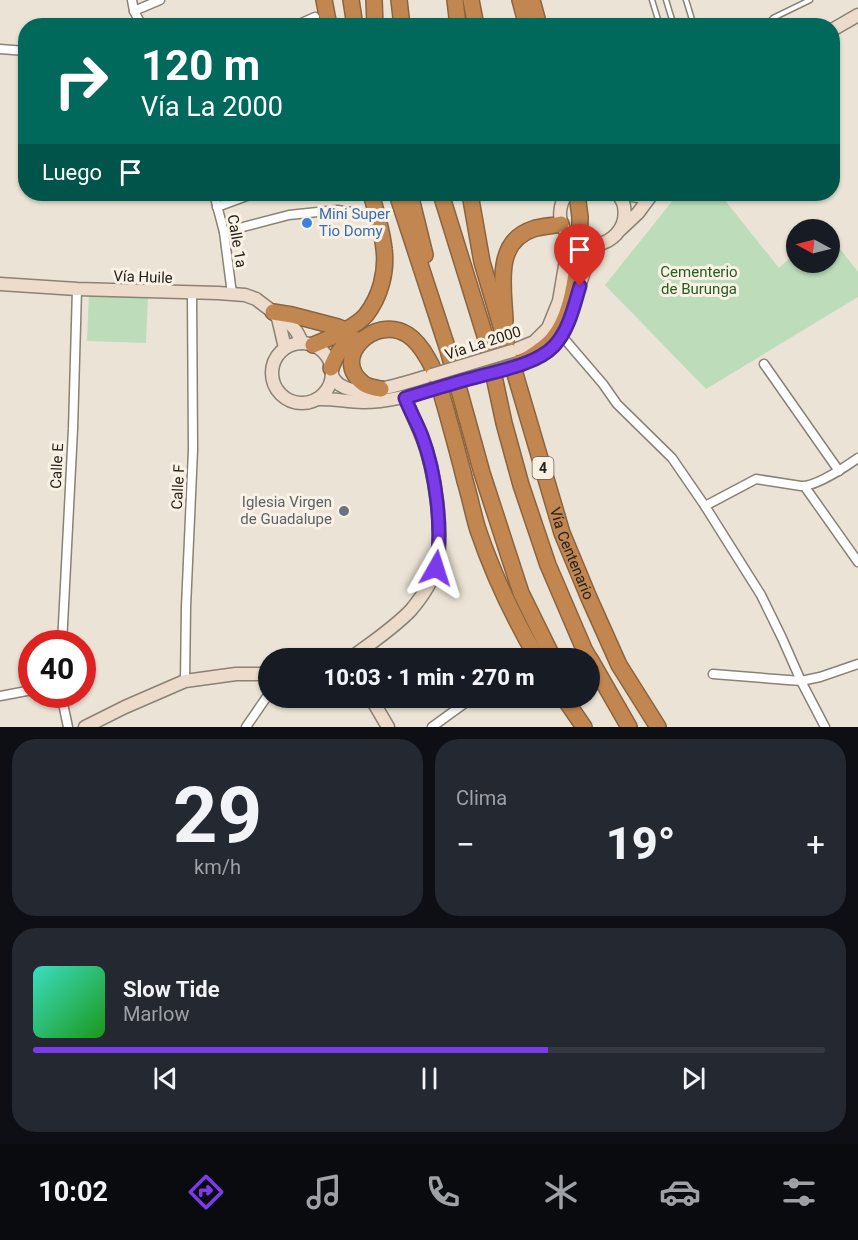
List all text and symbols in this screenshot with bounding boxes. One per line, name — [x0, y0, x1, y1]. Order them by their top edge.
text: 120 m — [141, 41, 260, 90]
icon: right — [42, 42, 120, 120]
text: Vía La 2000 — [141, 91, 283, 123]
icon: arrive — [114, 156, 147, 189]
text: Luego — [42, 160, 102, 185]
place label: Mini Super Tio Domy — [319, 205, 390, 240]
street label: Calle 1a — [223, 213, 251, 269]
marker: Mini Super Tio Domy — [300, 216, 314, 230]
north arrow — [786, 219, 840, 273]
map controls — [786, 219, 840, 273]
pin — [554, 224, 605, 286]
icon: arrive — [563, 233, 596, 266]
park label: Cementerio de Burunga — [660, 263, 738, 298]
street label: Vía Huile — [113, 267, 173, 287]
street label: Vía La 2000 — [443, 322, 523, 364]
street label: Calle E — [47, 442, 67, 489]
road number: 4 — [532, 457, 554, 479]
street label: Calle F — [168, 464, 188, 510]
place label: Iglesia Virgen de Guadalupe — [240, 493, 332, 528]
marker: Iglesia Virgen de Guadalupe — [337, 504, 351, 518]
street label: Vía Centenario — [546, 505, 598, 602]
position arrow — [404, 536, 468, 600]
speed limit sign: 40 — [18, 630, 96, 708]
text: 10:03 · 1 min · 270 m — [324, 665, 534, 690]
text: 29 — [173, 770, 262, 861]
text: Clima — [456, 786, 507, 810]
text: 19° — [606, 817, 675, 870]
text: − — [456, 825, 475, 864]
text: + — [806, 825, 825, 864]
text: km/h — [194, 855, 241, 879]
text: Slow Tide — [123, 977, 220, 1002]
text: Marlow — [123, 1002, 189, 1026]
icon: previous — [149, 1062, 182, 1095]
icon: pause — [413, 1062, 446, 1095]
icon: next — [677, 1062, 710, 1095]
icon: directions — [185, 1171, 227, 1213]
icon: music — [303, 1171, 345, 1213]
icon: phone — [422, 1171, 464, 1213]
icon: climate — [540, 1171, 582, 1213]
icon: car — [659, 1171, 701, 1213]
icon: filters — [778, 1171, 820, 1213]
text: 10:02 — [38, 1176, 108, 1208]

